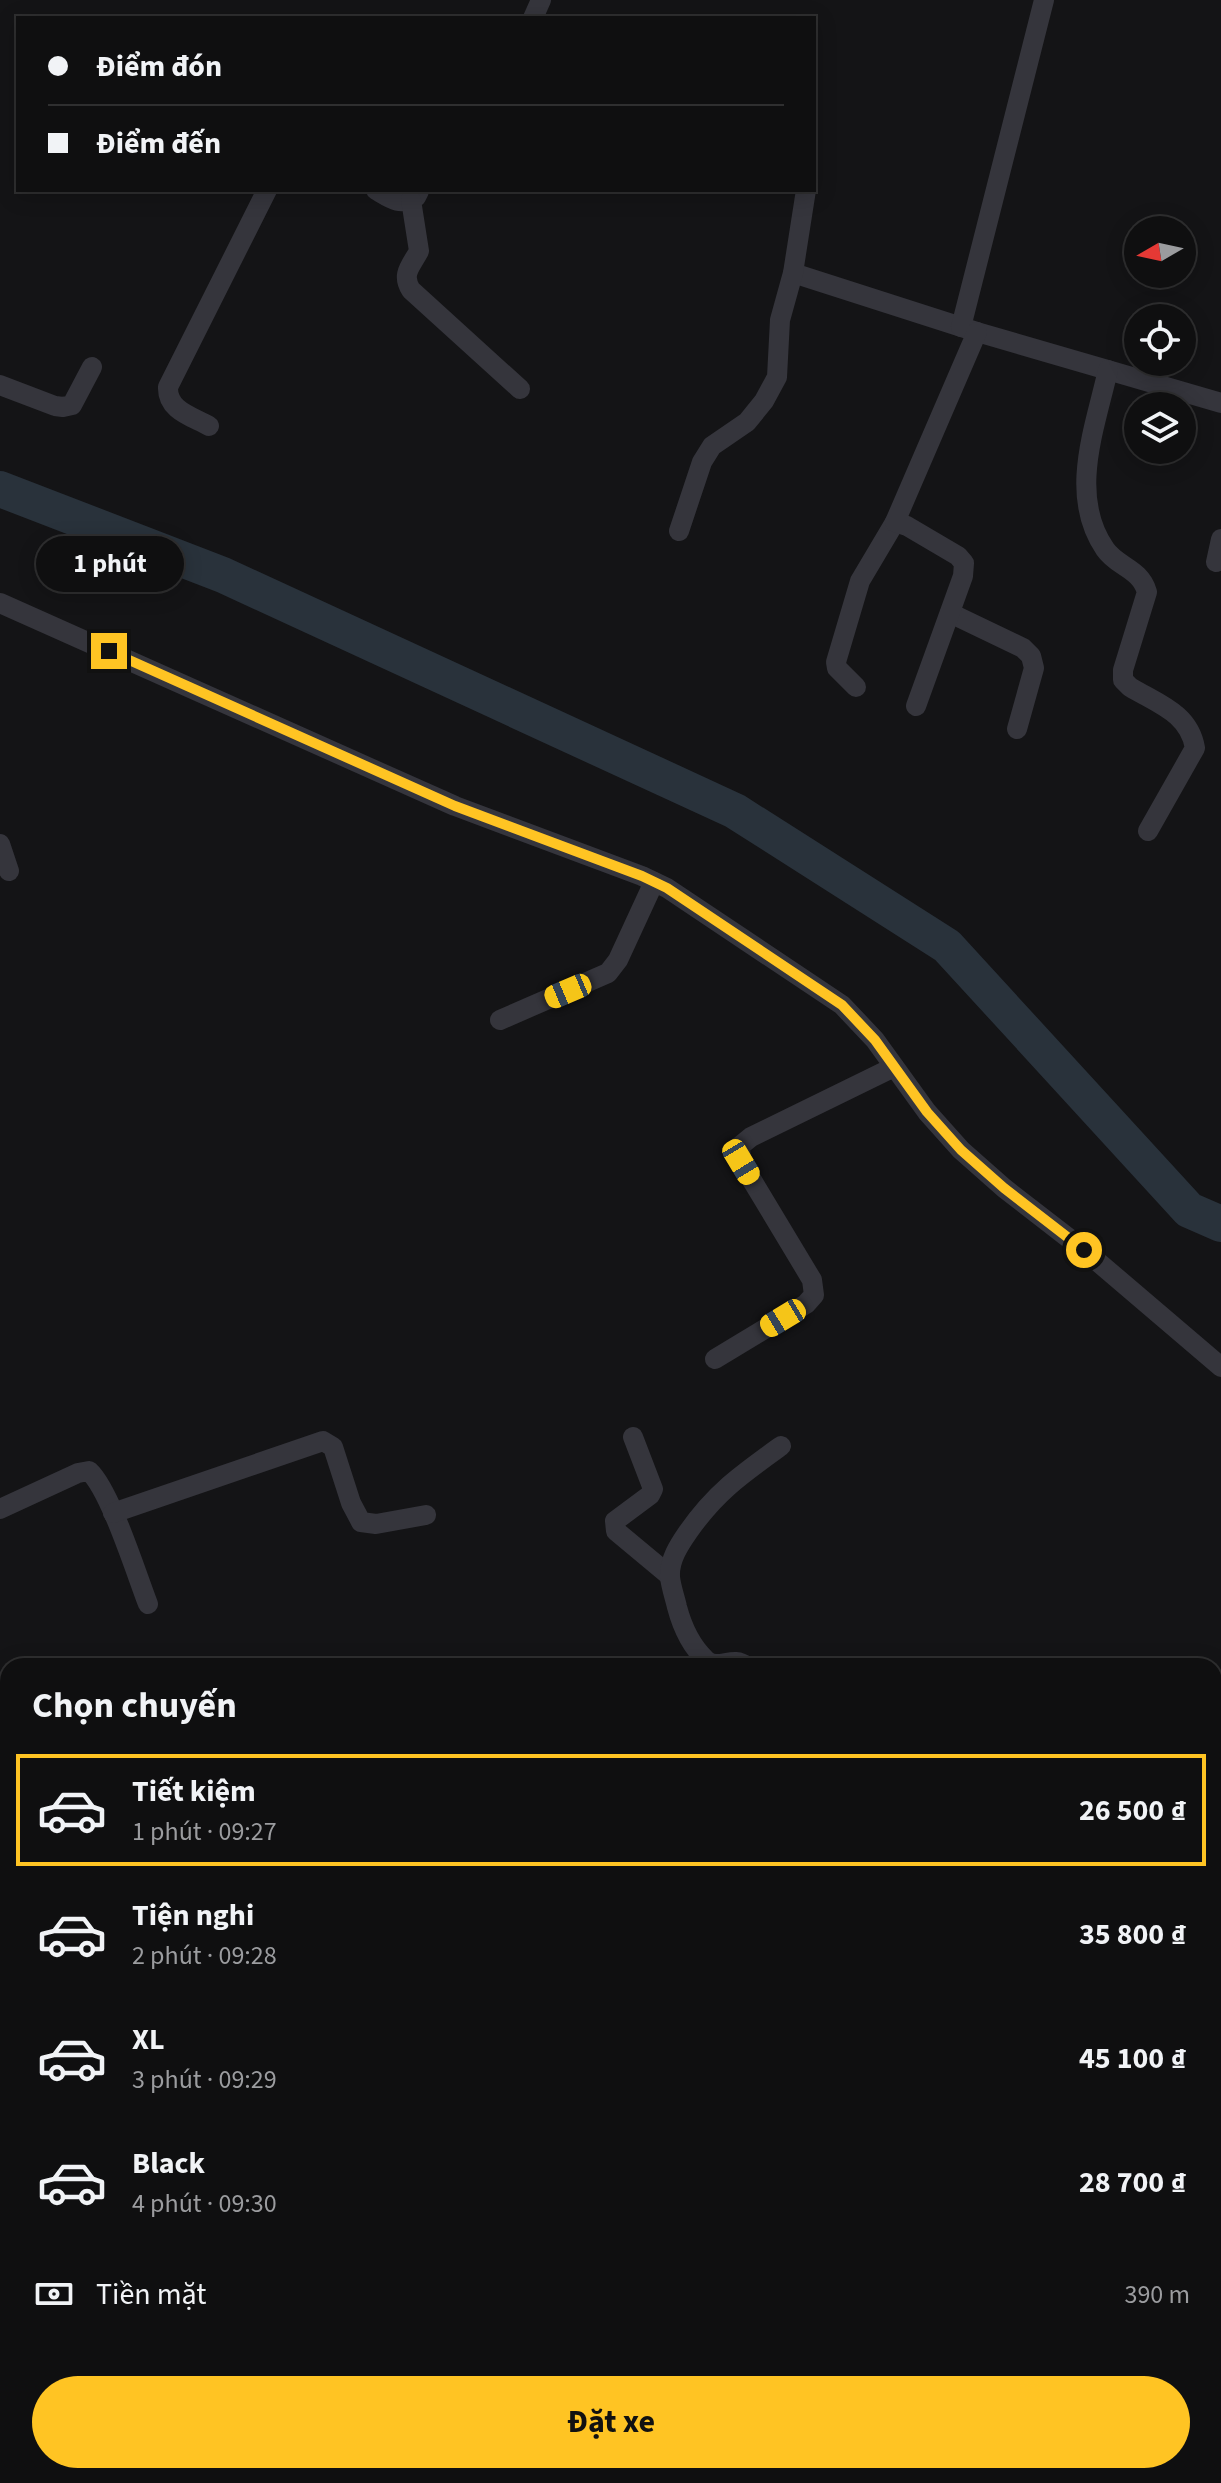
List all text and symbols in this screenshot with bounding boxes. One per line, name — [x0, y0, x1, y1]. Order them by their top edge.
text: Điểm đón — [96, 45, 222, 88]
text: Điểm đến — [96, 122, 221, 165]
north arrow — [1124, 216, 1196, 288]
map controls — [1124, 216, 1196, 464]
button: locate — [1124, 304, 1196, 376]
button: layers — [1124, 392, 1196, 464]
callout: 1 phút — [35, 535, 183, 591]
text: 1 phút — [73, 545, 147, 582]
route end — [91, 633, 127, 669]
car — [541, 971, 595, 1011]
car — [718, 1135, 764, 1189]
route start — [1066, 1232, 1102, 1268]
car — [756, 1295, 810, 1341]
text: Chọn chuyến — [32, 1680, 237, 1731]
text: Tiết kiệm — [132, 1770, 256, 1813]
icon: car — [36, 1774, 108, 1846]
text: 26 500 ₫ — [1079, 1789, 1186, 1832]
text: 1 phút · 09:27 — [132, 1813, 277, 1850]
text: Tiện nghi — [132, 1894, 254, 1937]
icon: car — [36, 1898, 108, 1970]
text: 35 800 ₫ — [1079, 1913, 1186, 1956]
text: 2 phút · 09:28 — [132, 1937, 277, 1974]
text: XL — [132, 2018, 165, 2061]
icon: car — [36, 2022, 108, 2094]
text: 45 100 ₫ — [1079, 2037, 1186, 2080]
text: 3 phút · 09:29 — [132, 2061, 277, 2098]
text: Black — [132, 2142, 205, 2185]
icon: car — [36, 2146, 108, 2218]
text: 28 700 ₫ — [1079, 2161, 1186, 2204]
text: 4 phút · 09:30 — [132, 2185, 277, 2222]
icon: cash — [32, 2272, 76, 2316]
text: Tiền mặt — [96, 2273, 206, 2316]
text: 390 m — [1124, 2276, 1190, 2313]
button: Đặt xe — [32, 2376, 1190, 2468]

